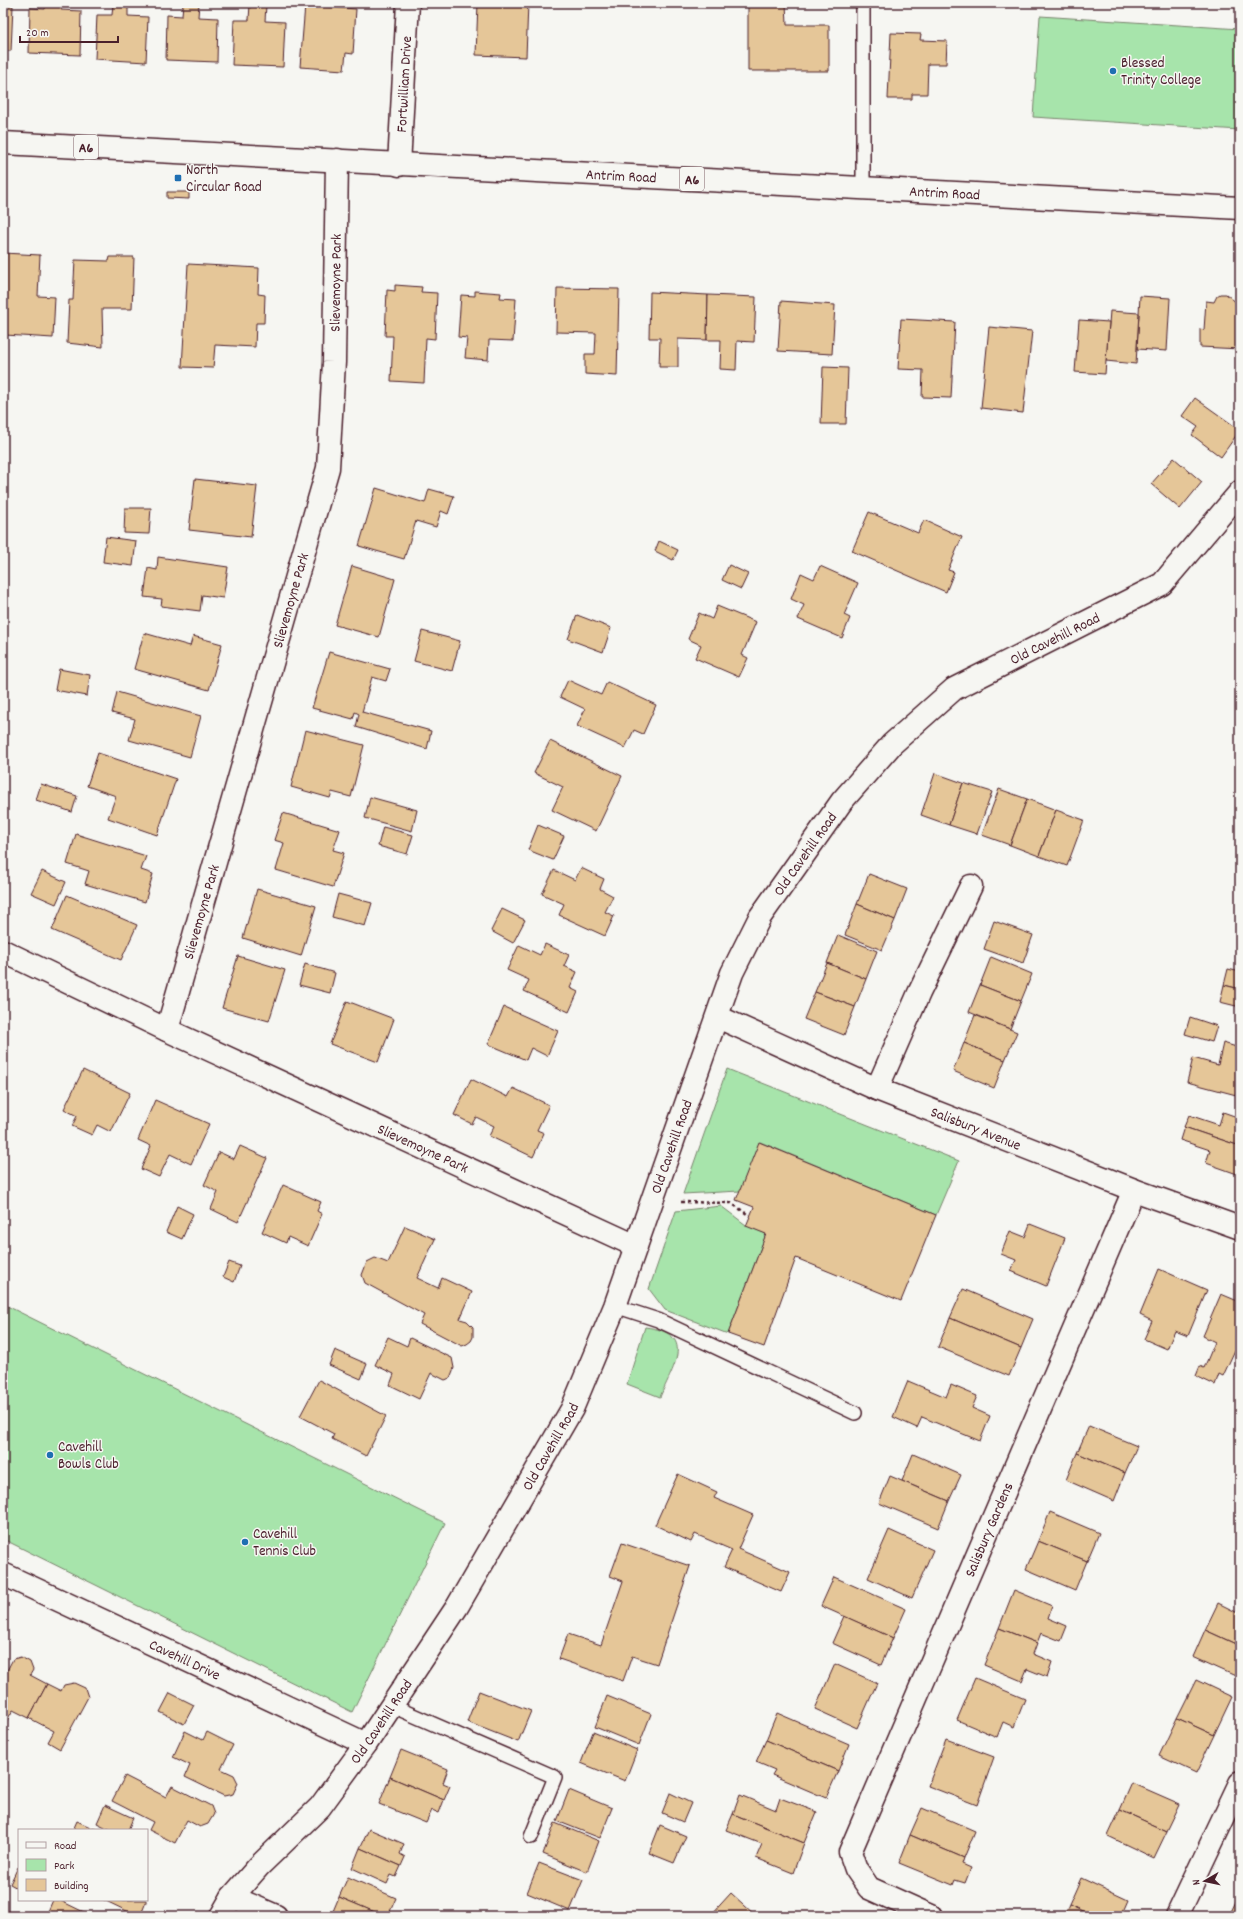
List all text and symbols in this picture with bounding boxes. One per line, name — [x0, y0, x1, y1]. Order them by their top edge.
scale bar — [20, 18, 118, 44]
text: 20 m — [26, 25, 49, 42]
street label: Fortwilliam Drive — [392, 35, 419, 133]
place label: Blessed Trinity College — [1121, 53, 1201, 92]
marker: Blessed Trinity College — [1108, 66, 1118, 76]
road number: A6 — [74, 135, 98, 159]
place label: North Circular Road — [186, 160, 262, 199]
street label: Antrim Road — [585, 165, 657, 190]
road number: A6 — [680, 167, 704, 191]
marker: North Circular Road — [173, 173, 183, 183]
street label: Antrim Road — [909, 182, 981, 207]
street label: Slievemoyne Park — [325, 234, 349, 332]
street label: Slievemoyne Park — [268, 551, 316, 651]
street label: Old Cavehill Road — [1007, 608, 1104, 672]
street label: Old Cavehill Road — [769, 808, 844, 901]
street label: Slievemoyne Park — [179, 862, 227, 962]
street label: Old Cavehill Road — [646, 1097, 700, 1197]
street label: Salisbury Avenue — [927, 1102, 1024, 1158]
street label: Slievemoyne Park — [373, 1119, 471, 1180]
street label: Old Cavehill Road — [518, 1400, 586, 1496]
place label: Cavehill Bowls Club — [58, 1437, 119, 1476]
marker: Cavehill Bowls Club — [45, 1450, 55, 1460]
street label: Salisbury Gardens — [960, 1479, 1020, 1581]
place label: Cavehill Tennis Club — [253, 1524, 316, 1563]
marker: Cavehill Tennis Club — [240, 1537, 250, 1547]
street label: Cavehill Drive — [145, 1635, 224, 1687]
street label: Old Cavehill Road — [346, 1676, 419, 1770]
legend — [18, 1829, 148, 1901]
text: Road — [54, 1838, 76, 1855]
text: Park — [54, 1858, 75, 1875]
north arrow — [1185, 1861, 1225, 1901]
text: Building — [54, 1878, 89, 1895]
text: N — [1189, 1878, 1205, 1886]

